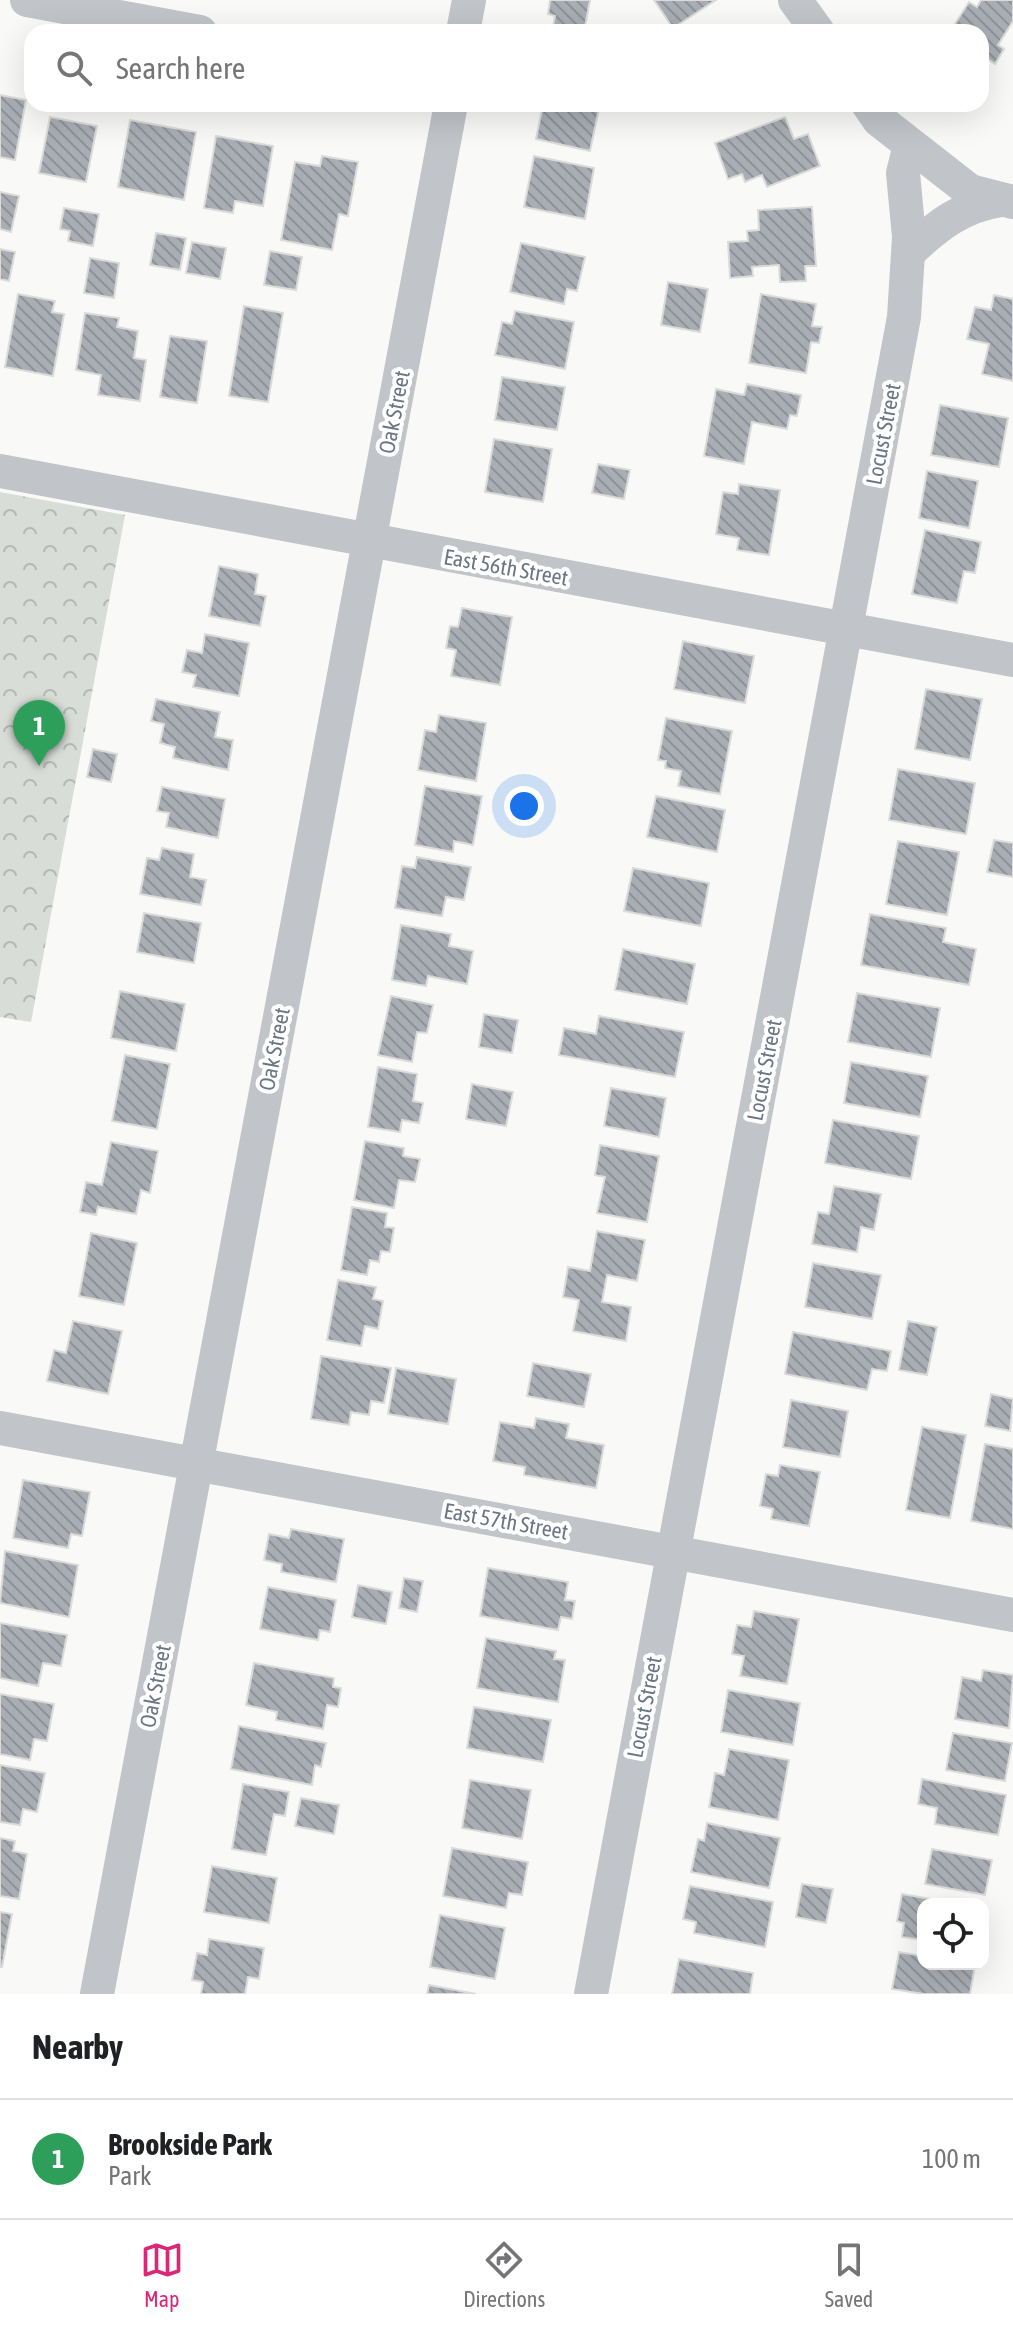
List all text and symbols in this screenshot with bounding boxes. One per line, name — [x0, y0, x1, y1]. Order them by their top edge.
search box — [24, 24, 989, 112]
icon: search — [52, 46, 96, 90]
text: Search here — [116, 51, 245, 85]
street label: Oak Street — [373, 368, 415, 456]
street label: Locust Street — [860, 381, 906, 487]
street label: East 56th Street — [442, 543, 570, 591]
pin: 1 — [13, 700, 65, 766]
your location — [504, 786, 544, 826]
street label: Oak Street — [253, 1005, 295, 1093]
street label: Locust Street — [741, 1017, 787, 1123]
street label: East 57th Street — [442, 1497, 570, 1545]
street label: Oak Street — [134, 1642, 176, 1730]
street label: Locust Street — [621, 1654, 667, 1760]
map controls — [917, 1898, 989, 1970]
button: locate — [917, 1898, 989, 1970]
text: Nearby — [32, 2027, 123, 2066]
text: Brookside Park — [108, 2127, 272, 2161]
text: 1 — [52, 2144, 64, 2174]
text: 100 m — [922, 2144, 981, 2174]
text: Park — [108, 2161, 151, 2191]
tab: Map — [140, 2238, 184, 2312]
tab: Directions — [463, 2238, 545, 2312]
tab: Saved — [825, 2238, 873, 2312]

